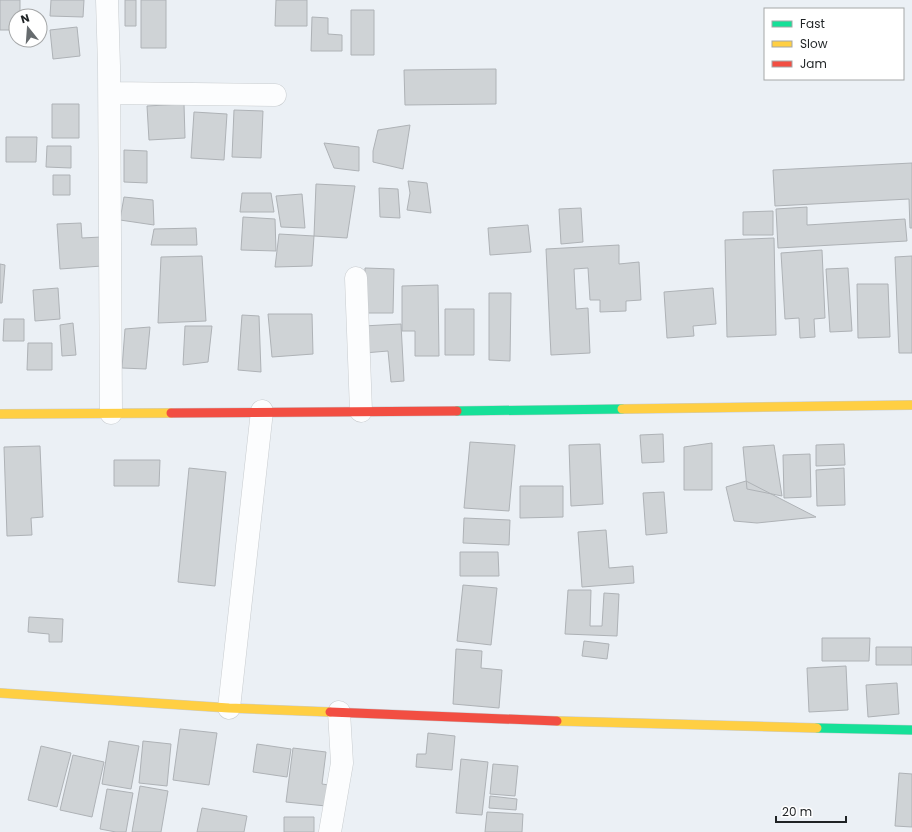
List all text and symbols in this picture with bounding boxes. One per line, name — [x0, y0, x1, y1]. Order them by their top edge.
north arrow — [8, 8, 48, 48]
legend — [764, 8, 904, 80]
text: N — [19, 10, 31, 27]
text: Fast — [800, 15, 825, 32]
text: Slow — [800, 35, 828, 52]
text: Jam — [800, 55, 827, 72]
scale bar — [776, 798, 846, 824]
text: 20 m — [782, 803, 812, 820]

